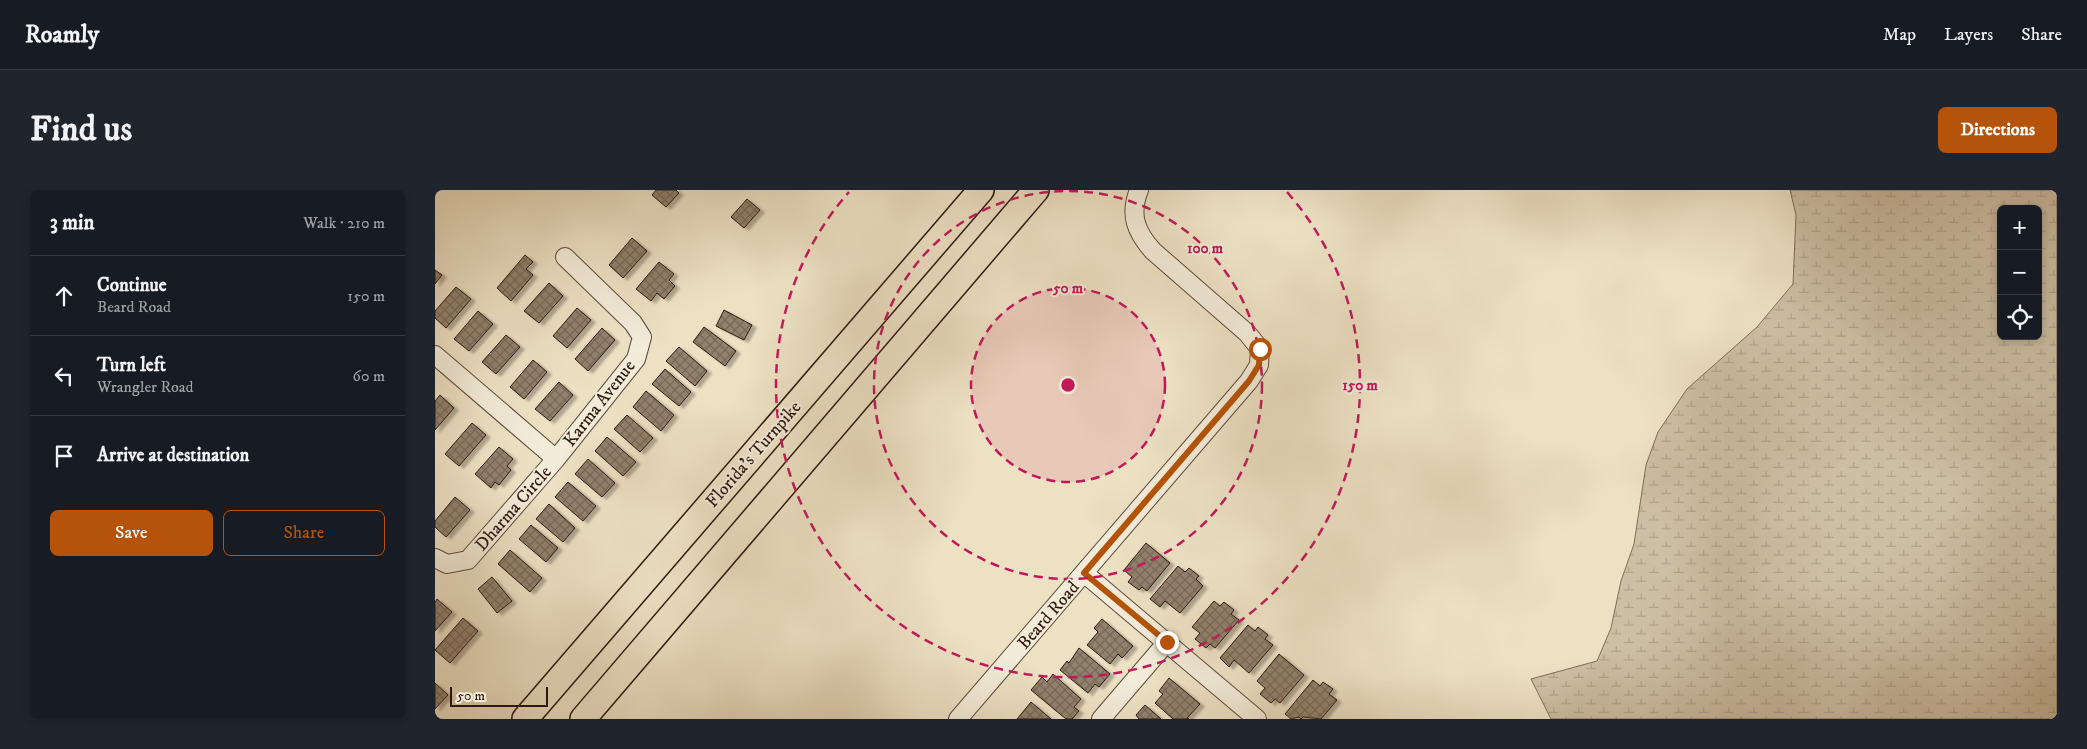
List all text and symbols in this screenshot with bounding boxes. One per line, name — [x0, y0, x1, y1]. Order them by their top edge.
text: Roamly — [25, 20, 99, 50]
text: Map — [1883, 24, 1916, 46]
text: Layers — [1944, 24, 1993, 46]
text: Share — [2021, 24, 2062, 46]
button: Directions — [1938, 107, 2057, 153]
text: Find us — [30, 108, 132, 152]
map controls — [1997, 205, 2042, 340]
button: + — [1997, 205, 2042, 250]
text: 3 min — [50, 210, 95, 236]
text: Walk · 210 m — [303, 213, 385, 233]
text: 100 m — [1187, 239, 1224, 258]
button: − — [1997, 250, 2042, 295]
text: Continue — [97, 274, 167, 297]
text: 50 m — [1052, 279, 1084, 298]
icon: ahead — [50, 282, 78, 310]
text: 150 m — [347, 286, 385, 306]
button: locate — [1997, 295, 2042, 340]
text: Beard Road — [97, 297, 171, 317]
route start — [1249, 338, 1272, 361]
text: Turn left — [97, 354, 166, 377]
street label: Karma Avenue — [559, 356, 640, 451]
icon: left — [50, 362, 78, 390]
text: 60 m — [353, 366, 385, 386]
centre of rings — [1059, 376, 1077, 394]
text: 150 m — [1342, 376, 1378, 395]
text: Wrangler Road — [97, 377, 194, 397]
street label: Florida's Turnpike — [701, 397, 806, 512]
icon: arrive — [50, 442, 78, 470]
text: Arrive at destination — [97, 444, 249, 467]
street label: Dharma Circle — [471, 461, 557, 556]
button: Save — [50, 510, 213, 556]
button: Share — [223, 510, 385, 556]
street label: Beard Road — [1013, 577, 1084, 654]
route end — [1156, 631, 1179, 654]
scale bar — [450, 684, 547, 707]
text: 50 m — [457, 687, 485, 705]

